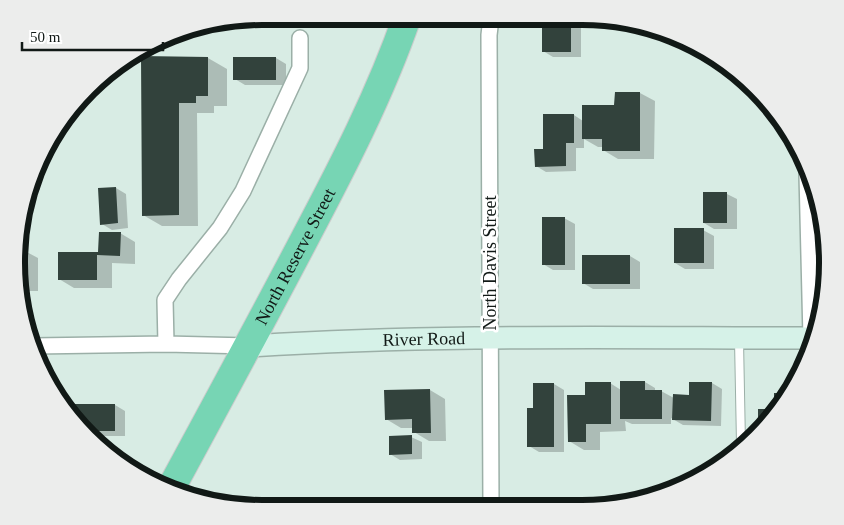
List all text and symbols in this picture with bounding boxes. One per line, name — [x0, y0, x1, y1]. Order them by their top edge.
scale bar — [22, 20, 164, 52]
text: 50 m — [30, 29, 61, 45]
street label: North Reserve Street — [251, 185, 339, 328]
street label: North Davis Street — [480, 196, 500, 330]
street label: River Road — [382, 328, 465, 350]

